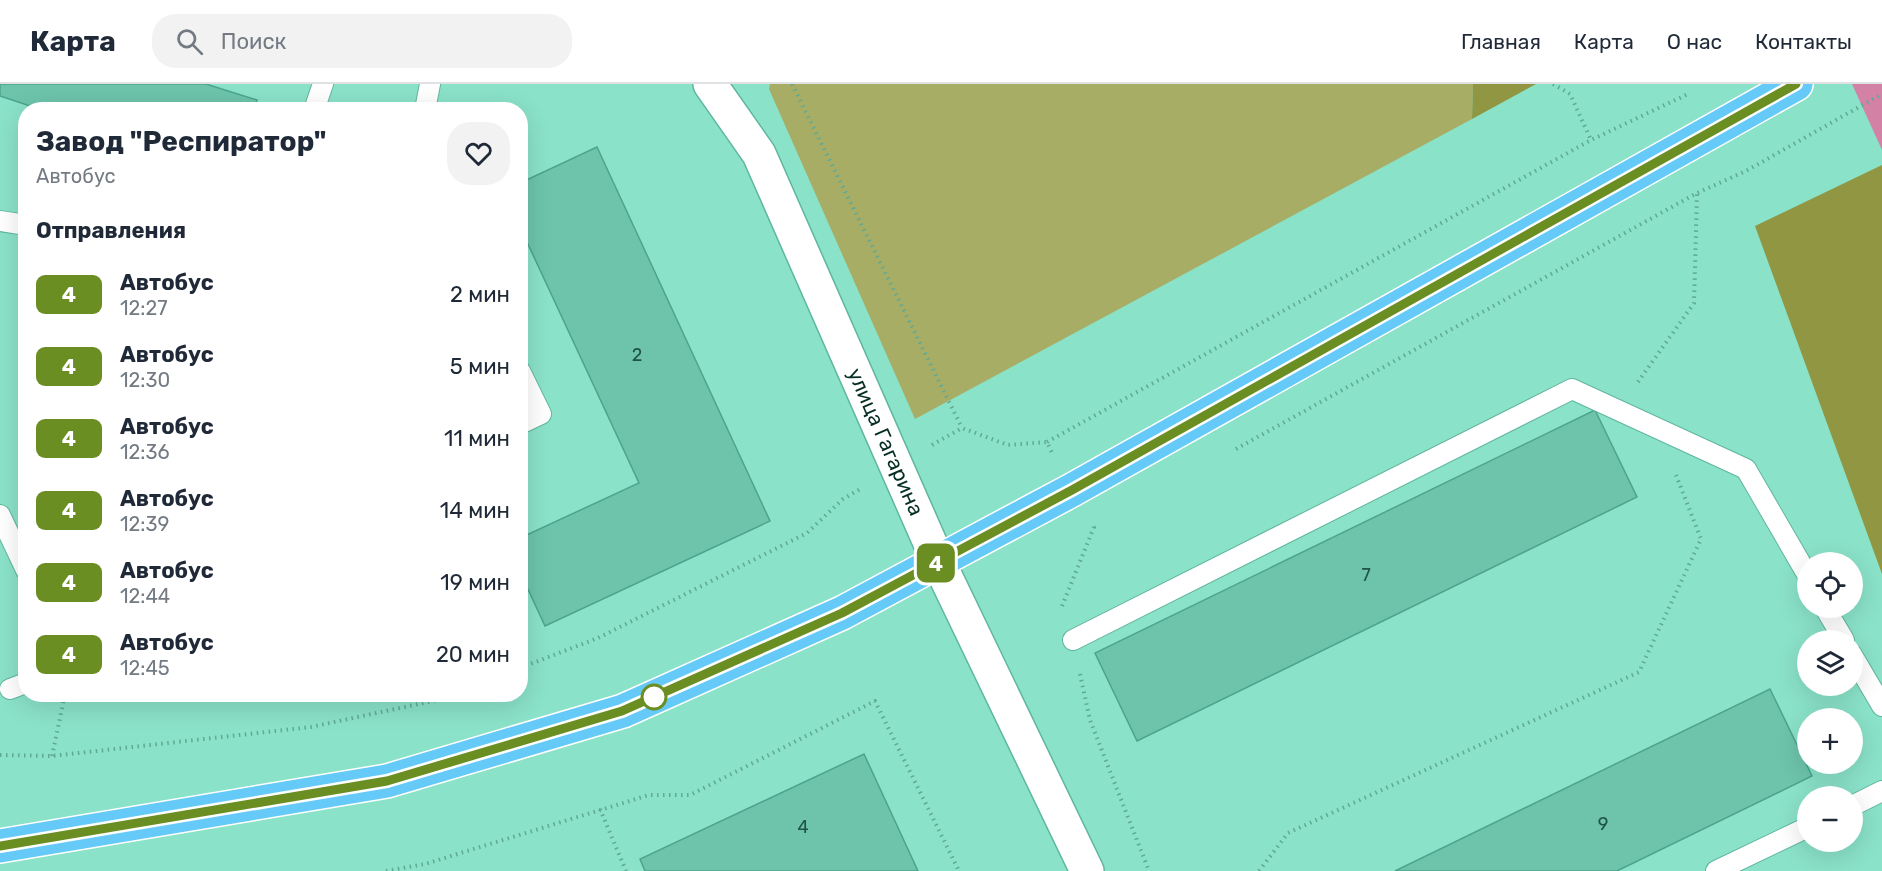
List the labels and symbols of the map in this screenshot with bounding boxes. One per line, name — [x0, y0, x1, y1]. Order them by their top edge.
house number: 2 — [632, 344, 642, 366]
street label: улица Гагарина — [843, 364, 929, 519]
line badge: 4 — [916, 544, 956, 582]
house number: 7 — [1361, 564, 1371, 586]
unlabelled marker — [641, 684, 667, 710]
house number: 9 — [1598, 813, 1608, 835]
house number: 4 — [797, 816, 809, 838]

